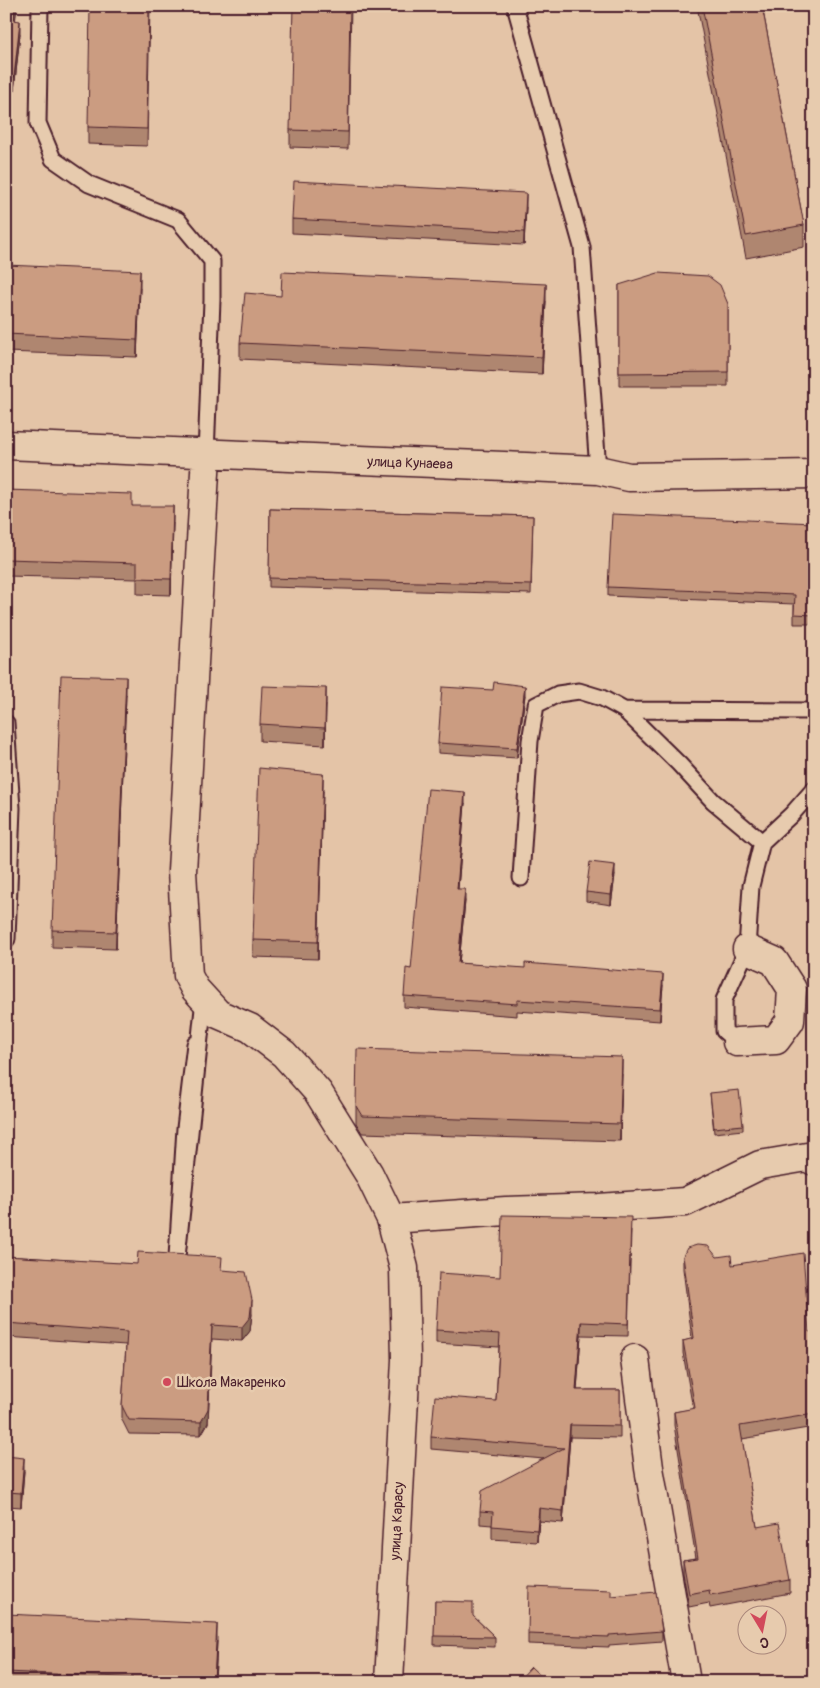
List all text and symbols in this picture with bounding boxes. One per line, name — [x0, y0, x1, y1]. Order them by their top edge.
street label: улица Кунаева — [366, 453, 453, 473]
place label: Школа Макаренко — [177, 1374, 286, 1391]
marker: Школа Макаренко — [161, 1376, 173, 1388]
street label: улица Карасу — [386, 1481, 408, 1562]
north arrow — [738, 1606, 788, 1656]
text: С — [758, 1633, 770, 1651]

